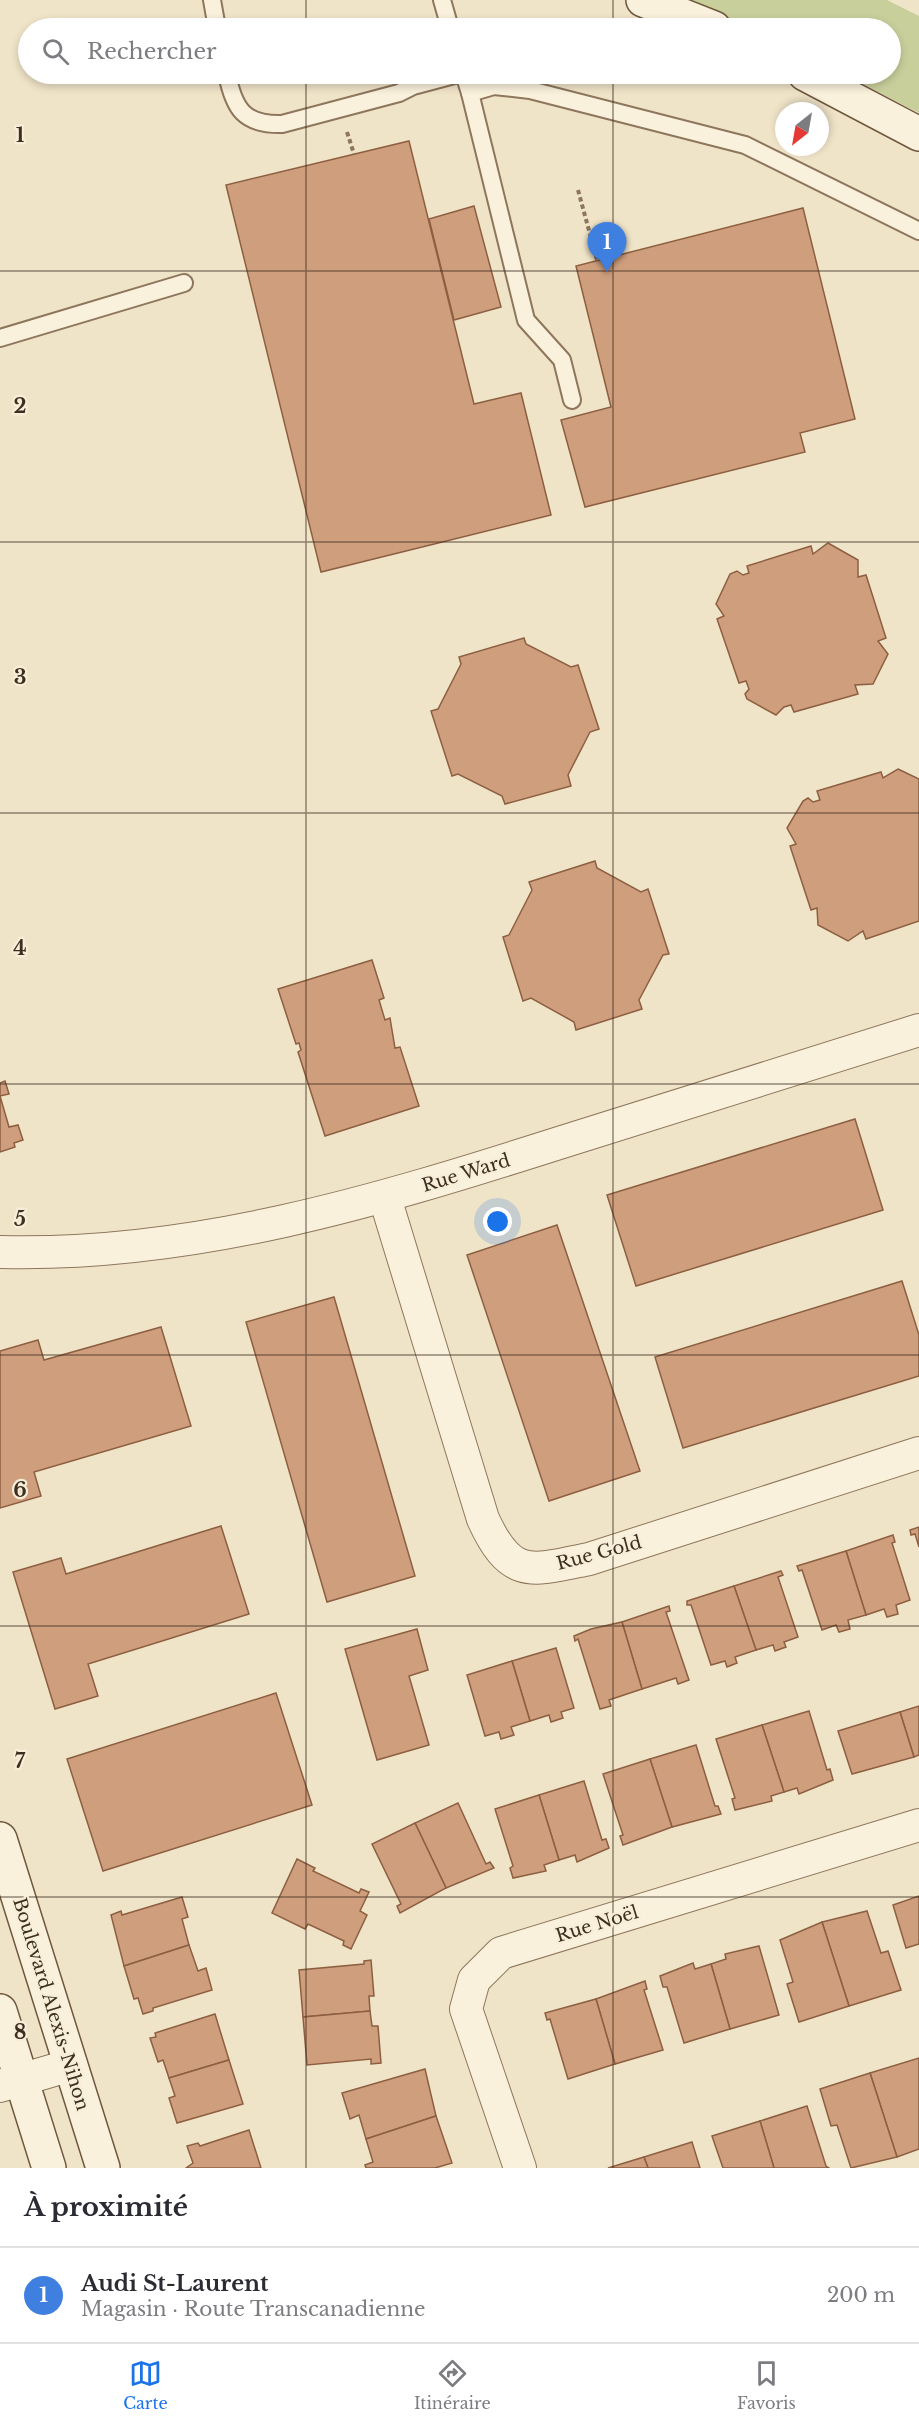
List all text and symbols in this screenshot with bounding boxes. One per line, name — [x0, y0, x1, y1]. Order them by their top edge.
search box — [18, 18, 901, 84]
icon: search — [39, 35, 72, 68]
text: Rechercher — [87, 38, 217, 65]
north arrow — [775, 102, 829, 156]
text: 1 — [16, 123, 25, 147]
pin: 1 — [588, 222, 626, 272]
text: 2 — [13, 394, 27, 418]
text: 3 — [14, 665, 26, 689]
text: 4 — [13, 936, 27, 960]
street label: Rue Ward — [419, 1149, 513, 1197]
text: 5 — [14, 1207, 26, 1231]
your location — [483, 1207, 512, 1236]
text: 6 — [13, 1478, 27, 1502]
street label: Rue Gold — [554, 1531, 644, 1575]
text: 7 — [15, 1749, 26, 1773]
street label: Boulevard Alexis-Nihon — [8, 1895, 94, 2113]
street label: Rue Noël — [553, 1901, 641, 1947]
text: 8 — [14, 2020, 26, 2044]
text: À proximité — [24, 2191, 188, 2223]
text: Audi St-Laurent — [81, 2270, 268, 2297]
text: 1 — [39, 2283, 48, 2307]
text: 200 m — [827, 2283, 895, 2307]
text: Magasin · Route Transcanadienne — [81, 2297, 426, 2321]
tab: Carte — [123, 2357, 168, 2413]
tab: Itinéraire — [414, 2357, 491, 2413]
tab: Favoris — [737, 2357, 796, 2413]

